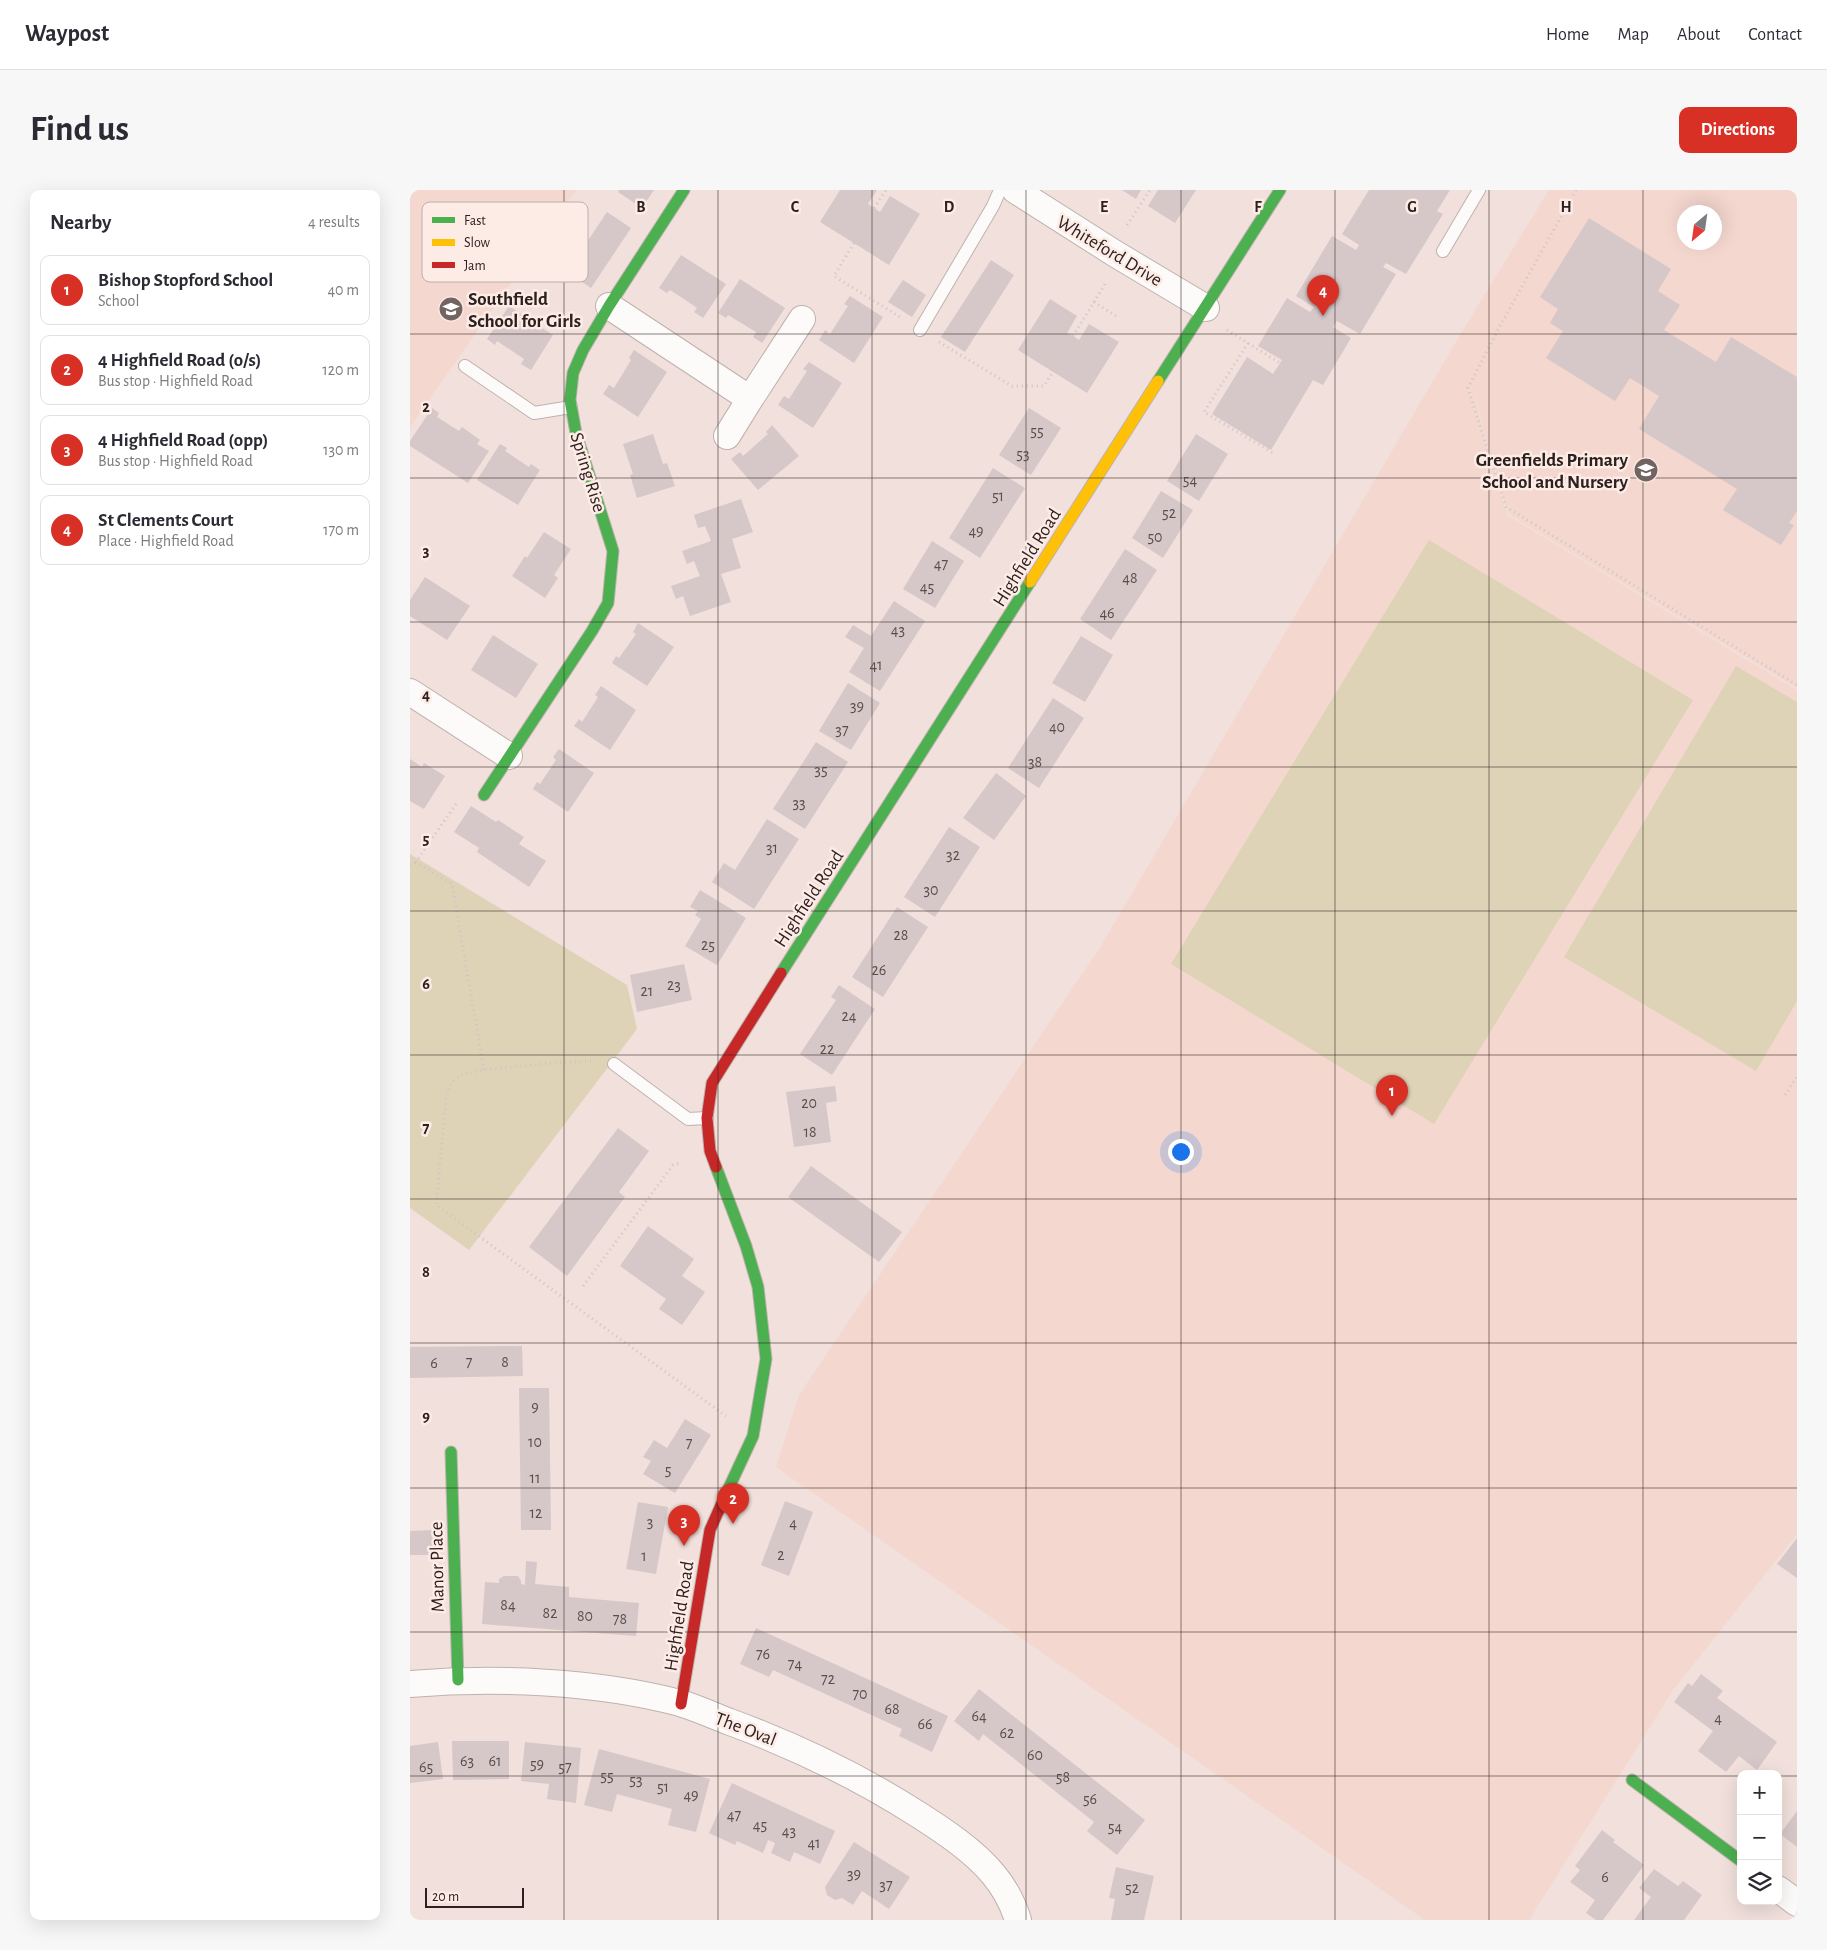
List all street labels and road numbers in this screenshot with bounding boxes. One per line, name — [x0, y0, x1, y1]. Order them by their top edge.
street label: Whiteford Drive — [1053, 213, 1165, 290]
street label: Spring Rise — [566, 430, 609, 515]
street label: Highfield Road — [990, 505, 1065, 610]
street label: Highfield Road — [771, 847, 848, 951]
street label: Manor Place — [427, 1521, 448, 1613]
street label: Highfield Road — [661, 1560, 698, 1673]
street label: The Oval — [712, 1709, 779, 1750]

